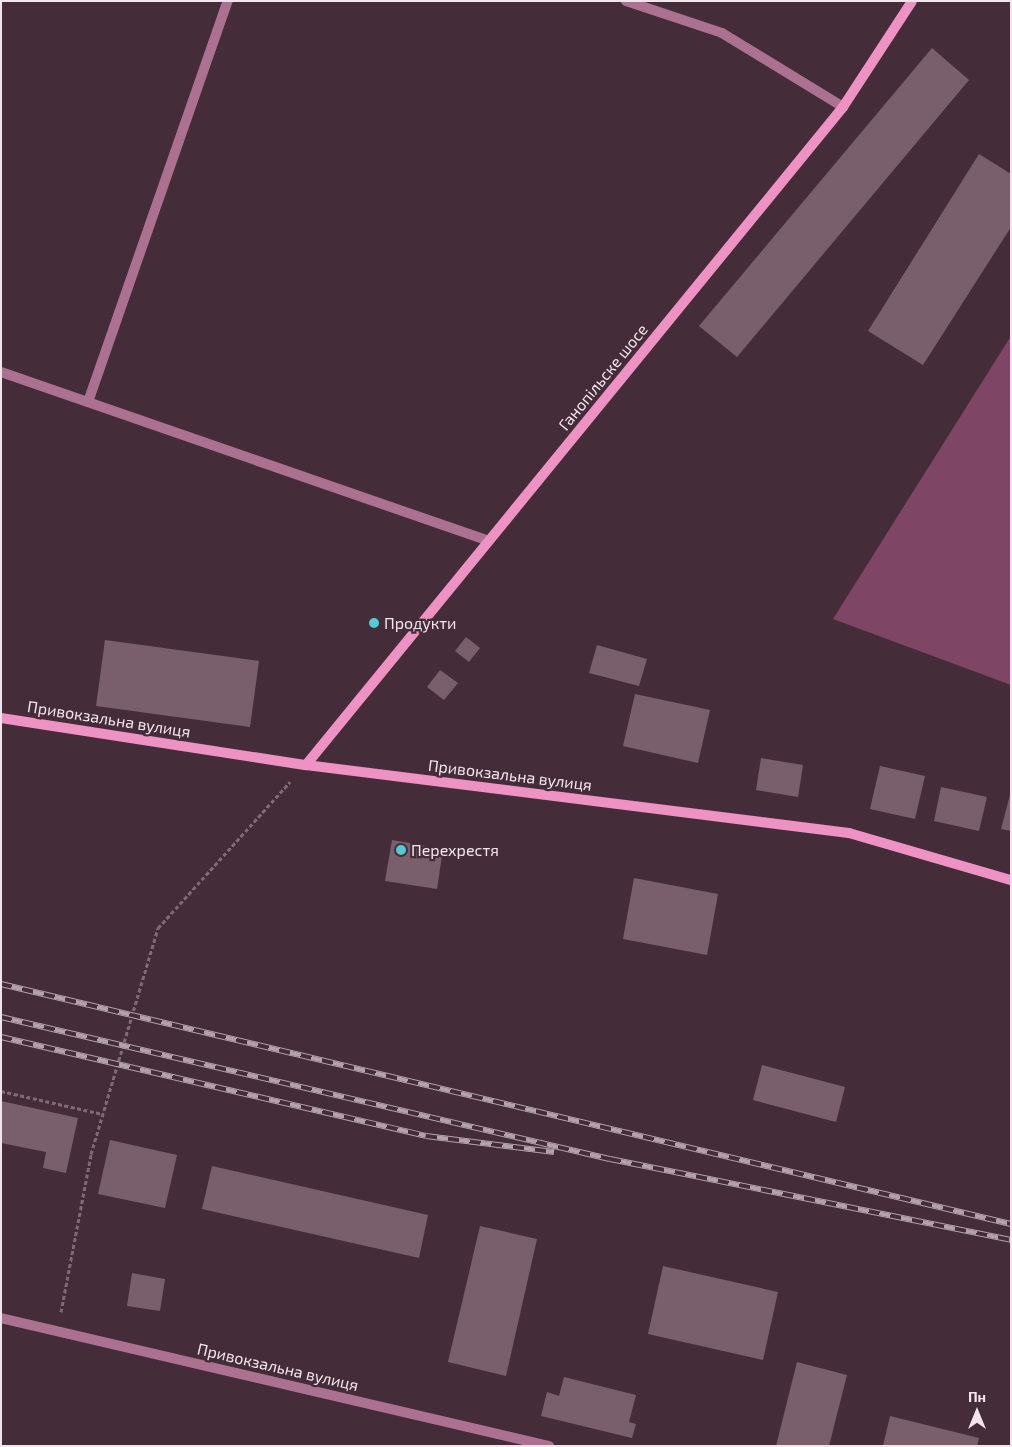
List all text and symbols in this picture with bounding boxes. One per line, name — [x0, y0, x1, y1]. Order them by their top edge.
street label: Ганопільске шосе — [554, 320, 652, 434]
place label: Продукти — [384, 613, 457, 633]
marker: Продукти — [368, 617, 380, 629]
street label: Привокзальна вулиця — [26, 697, 192, 741]
street label: Привокзальна вулиця — [427, 755, 593, 795]
place label: Перехрестя — [411, 840, 499, 860]
marker: Перехрестя — [395, 844, 407, 856]
street label: Привокзальна вулиця — [195, 1339, 361, 1395]
north arrow — [952, 1387, 1002, 1437]
text: Пн — [968, 1388, 986, 1405]

